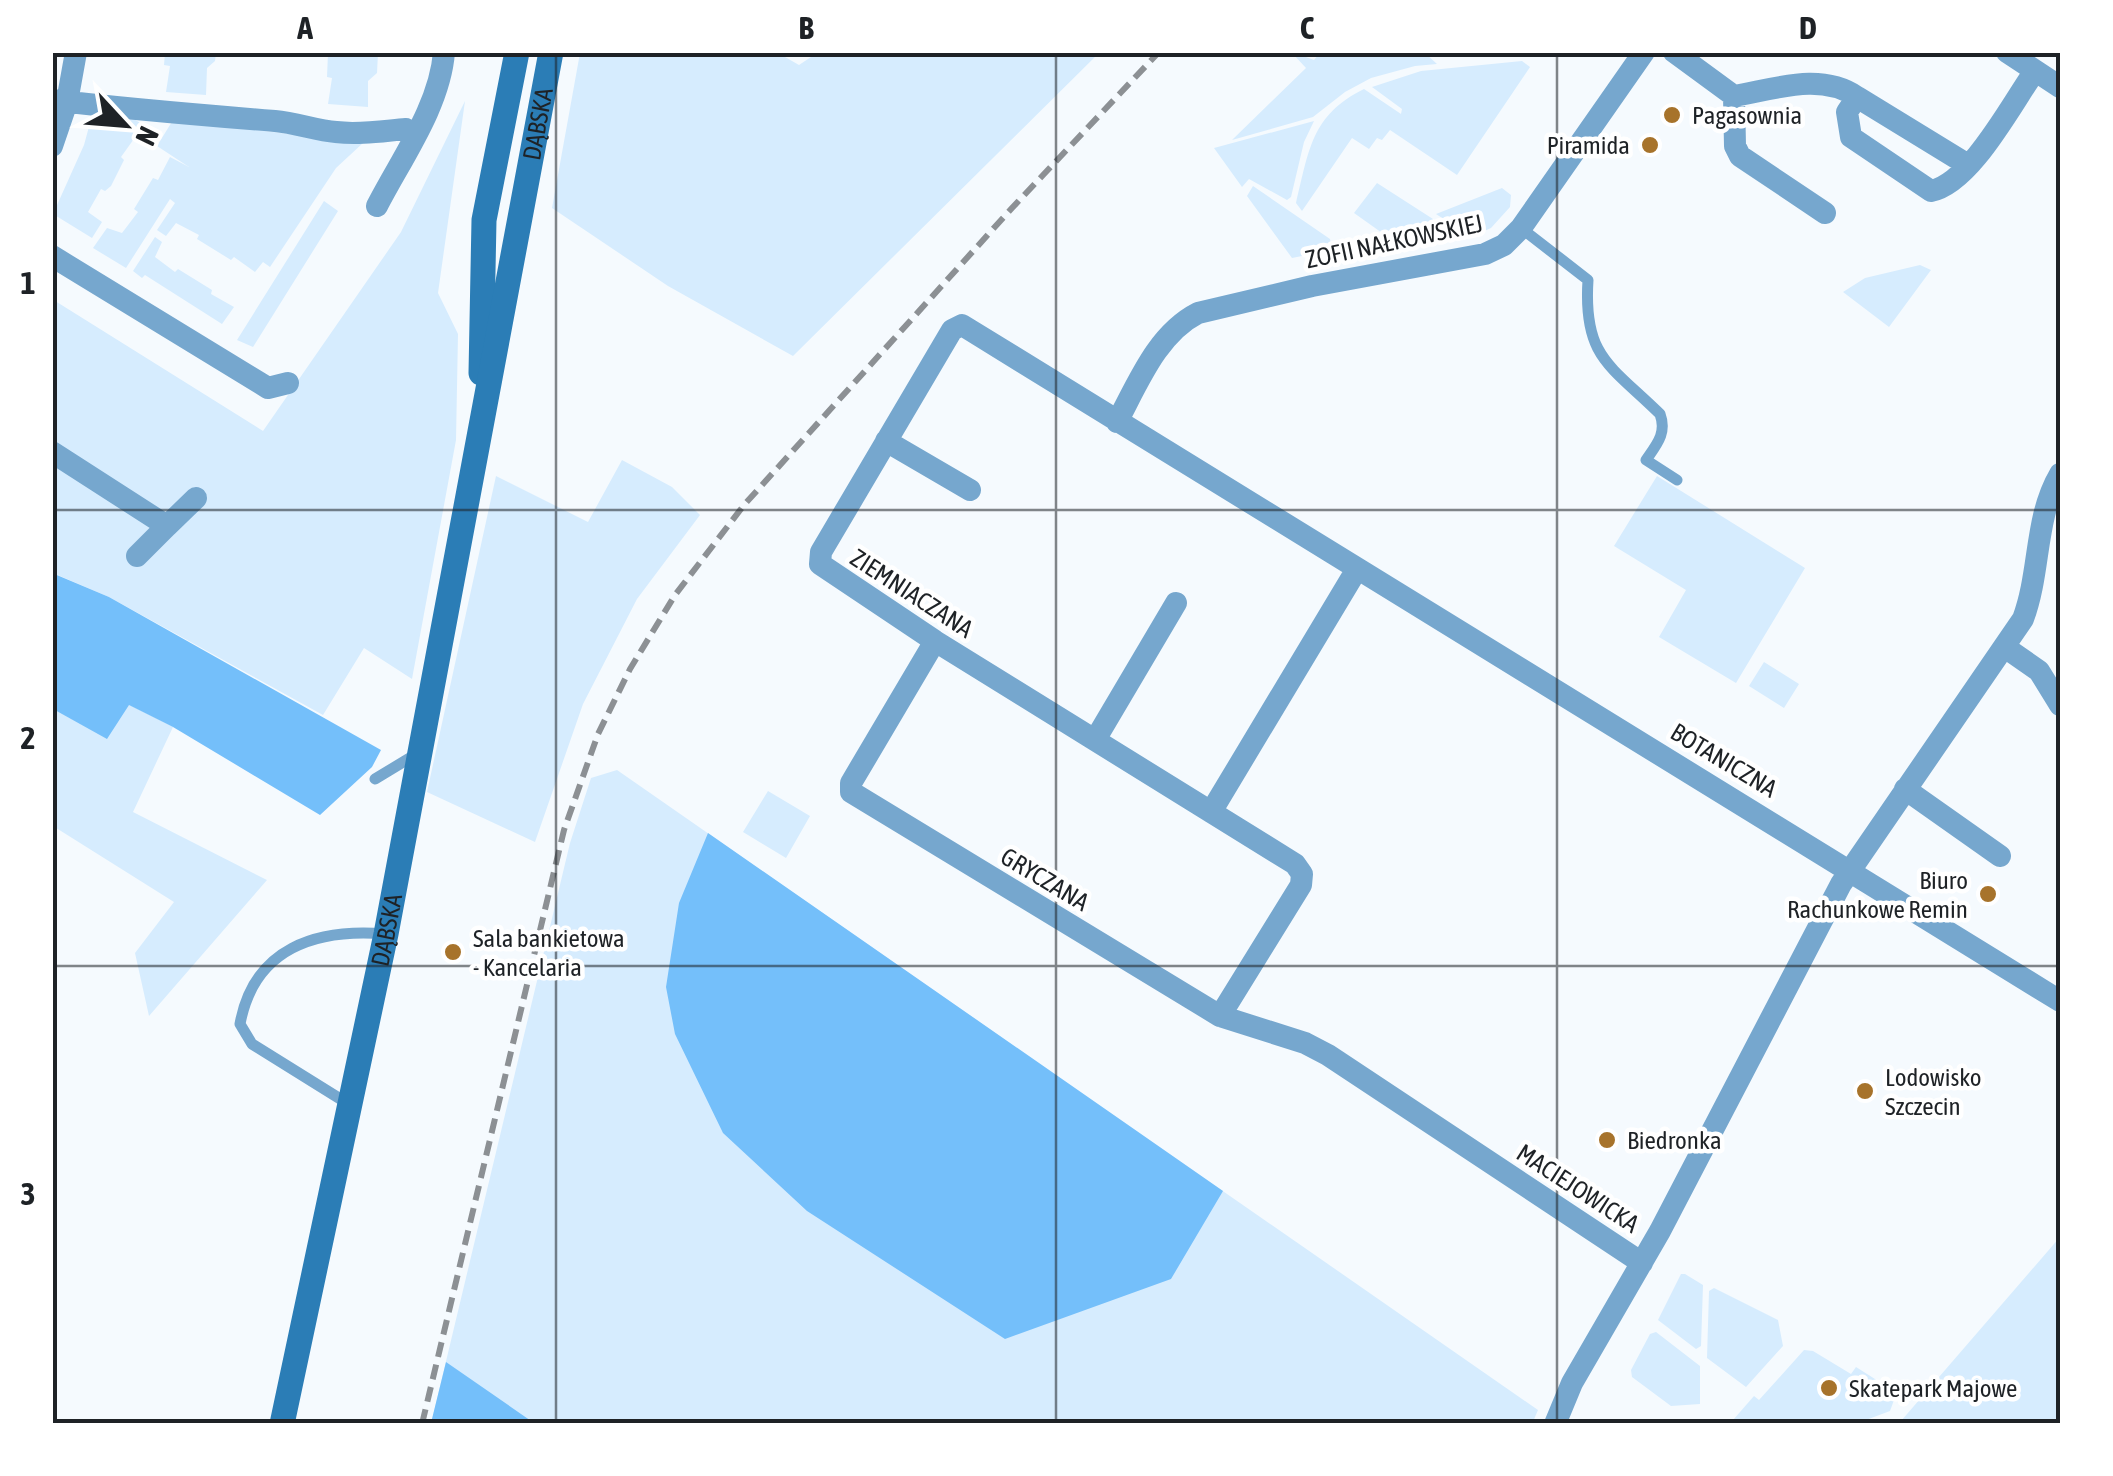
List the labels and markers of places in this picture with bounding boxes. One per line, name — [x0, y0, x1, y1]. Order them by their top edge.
place label: Pagasownia — [1692, 101, 1802, 129]
marker: Pagasownia — [1661, 104, 1683, 126]
place label: Piramida — [1547, 131, 1630, 159]
marker: Piramida — [1639, 134, 1661, 156]
place label: Biuro Rachunkowe Remin — [1787, 866, 1968, 923]
marker: Biuro Rachunkowe Remin — [1977, 883, 1999, 905]
place label: Sala bankietowa - Kancelaria — [473, 924, 625, 981]
marker: Sala bankietowa - Kancelaria — [442, 941, 464, 963]
place label: Lodowisko Szczecin — [1885, 1063, 1982, 1120]
marker: Lodowisko Szczecin — [1854, 1080, 1876, 1102]
place label: Biedronka — [1627, 1126, 1722, 1154]
marker: Biedronka — [1596, 1129, 1618, 1151]
place label: Skatepark Majowe — [1849, 1374, 2017, 1402]
marker: Skatepark Majowe — [1818, 1377, 1840, 1399]

